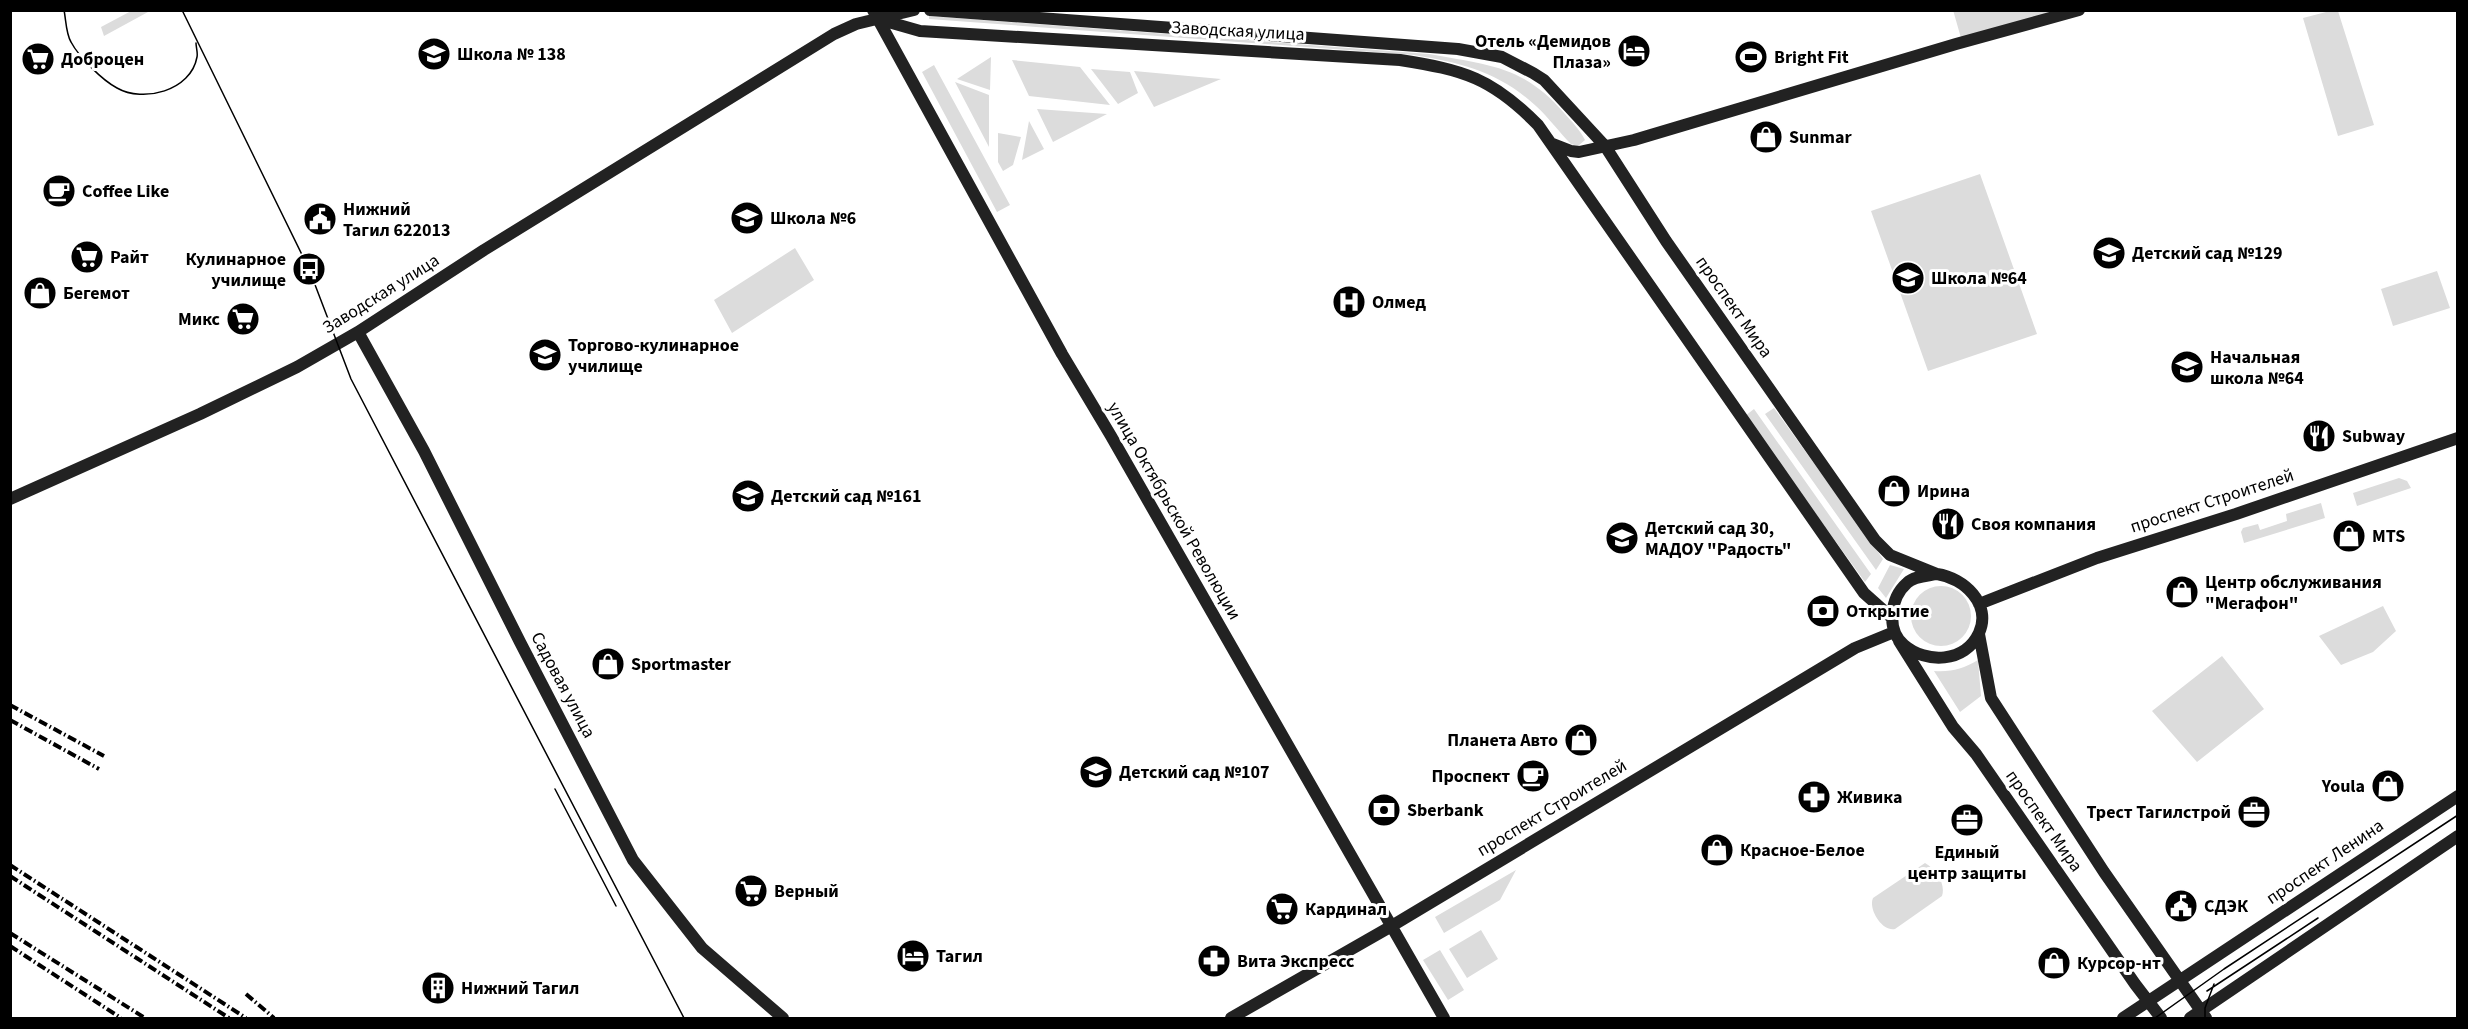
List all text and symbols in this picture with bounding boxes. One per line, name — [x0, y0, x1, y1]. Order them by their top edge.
street label: Заводская улица — [1171, 15, 1305, 47]
place label: Отель «Демидов Плаза» — [1475, 29, 1611, 75]
hotel icon: Отель «Демидов Плаза» — [1616, 33, 1652, 69]
school or university icon: Школа № 138 — [416, 36, 452, 72]
sports icon: Bright Fit — [1733, 39, 1769, 75]
supermarket icon: Доброцен — [20, 41, 56, 77]
place label: Школа № 138 — [457, 42, 566, 67]
place label: Bright Fit — [1774, 45, 1849, 70]
place label: Доброцен — [61, 47, 144, 72]
shop icon: Sunmar — [1748, 119, 1784, 155]
place label: Sunmar — [1789, 125, 1852, 150]
cafe icon: Coffee Like — [41, 173, 77, 209]
place label: Coffee Like — [82, 179, 169, 204]
place label: Нижний Тагил 622013 — [343, 197, 451, 243]
school or university icon: Школа №6 — [729, 200, 765, 236]
public building icon: Нижний Тагил 622013 — [302, 201, 338, 237]
place label: Школа №6 — [770, 206, 856, 231]
school or university icon: Детский сад №129 — [2091, 235, 2127, 271]
supermarket icon: Райт — [69, 239, 105, 275]
place label: Детский сад №129 — [2132, 241, 2283, 266]
place label: Райт — [110, 245, 149, 270]
place label: Кулинарное училище — [185, 247, 286, 293]
street label: Заводская улица — [318, 248, 444, 340]
bus stop icon: Кулинарное училище — [291, 251, 327, 287]
street label: проспект Мира — [1690, 251, 1778, 363]
school or university icon: Школа №64 — [1890, 260, 1926, 296]
place label: Школа №64 — [1931, 266, 2027, 291]
shop icon: Бегемот — [22, 275, 58, 311]
place label: Бегемот — [63, 281, 130, 306]
hospital icon: Олмед — [1331, 284, 1367, 320]
place label: Олмед — [1372, 290, 1427, 315]
supermarket icon: Микс — [225, 301, 261, 337]
place label: Микс — [178, 307, 221, 332]
place label: Торгово-кулинарное училище — [568, 333, 739, 379]
school or university icon: Торгово-кулинарное училище — [527, 337, 563, 373]
place label: Начальная школа №64 — [2210, 345, 2304, 391]
school or university icon: Начальная школа №64 — [2169, 349, 2205, 385]
street label: улица Октябрьской Революции — [1101, 397, 1247, 625]
restaurant icon: Subway — [2301, 418, 2337, 454]
place label: Subway — [2342, 424, 2406, 449]
street label: проспект Строителей — [2127, 463, 2297, 539]
shop icon: Ирина — [1876, 473, 1912, 509]
school or university icon: Детский сад №161 — [730, 478, 766, 514]
place label: Ирина — [1917, 479, 1970, 504]
place label: Детский сад №161 — [771, 484, 922, 509]
restaurant icon: Своя компания — [1930, 506, 1966, 542]
place label: Своя компания — [1971, 512, 2096, 537]
place label: Детский сад 30, МАДОУ "Радость" — [1645, 516, 1791, 562]
shop icon: MTS — [2331, 518, 2367, 554]
school or university icon: Детский сад 30, МАДОУ "Радость" — [1604, 520, 1640, 556]
place label: MTS — [2372, 524, 2405, 549]
place label: Центр обслуживания "Мегафон" — [2205, 570, 2382, 616]
shop icon: Центр обслуживания "Мегафон" — [2164, 574, 2200, 610]
bank icon: Открытие — [1805, 593, 1841, 629]
place label: Открытие — [1846, 599, 1929, 624]
street label: Садовая улица — [525, 627, 601, 743]
shop icon: Sportmaster — [590, 646, 626, 682]
place label: Sportmaster — [631, 652, 732, 677]
shop icon: Планета Авто — [1563, 722, 1599, 758]
place label: Планета Авто — [1447, 728, 1558, 753]
street label: проспект Строителей — [1472, 753, 1632, 863]
school or university icon: Детский сад №107 — [1078, 754, 1114, 790]
cafe icon: Проспект — [1515, 758, 1551, 794]
place label: Детский сад №107 — [1119, 760, 1270, 785]
place label: Проспект — [1431, 764, 1510, 789]
street label: проспект Мира — [2000, 765, 2088, 877]
shop icon: Youla — [2370, 768, 2406, 804]
place label: Youla — [2321, 774, 2365, 799]
pharmacy icon: Живика — [1796, 779, 1832, 815]
place label: Живика — [1837, 785, 1902, 810]
bank icon: Sberbank — [1366, 792, 1402, 828]
office icon: Трест Тагилстрой — [2236, 794, 2272, 830]
place label: Sberbank — [1407, 798, 1484, 823]
place label: Трест Тагилстрой — [2087, 800, 2231, 825]
office icon: Единый центр защиты — [1949, 802, 1985, 838]
street label: проспект Ленина — [2261, 813, 2389, 911]
shop icon: Красное-Белое — [1699, 832, 1735, 868]
place label: Красное-Белое — [1740, 838, 1865, 863]
place label: Единый центр защиты — [1908, 840, 2026, 886]
supermarket icon: Верный — [733, 873, 769, 909]
place label: Верный — [774, 879, 839, 904]
public building icon: СДЭК — [2163, 888, 2199, 924]
supermarket icon: Кардинал — [1264, 891, 1300, 927]
place label: СДЭК — [2204, 894, 2249, 919]
place label: Кардинал — [1305, 897, 1387, 922]
hotel icon: Тагил — [895, 938, 931, 974]
pharmacy icon: Вита Экспресс — [1196, 943, 1232, 979]
place label: Тагил — [936, 944, 983, 969]
shop icon: Курсор-нт — [2036, 945, 2072, 981]
place label: Вита Экспресс — [1237, 949, 1355, 974]
place label: Курсор-нт — [2077, 951, 2161, 976]
building icon: Нижний Тагил — [420, 970, 456, 1006]
place label: Нижний Тагил — [461, 976, 579, 1001]

